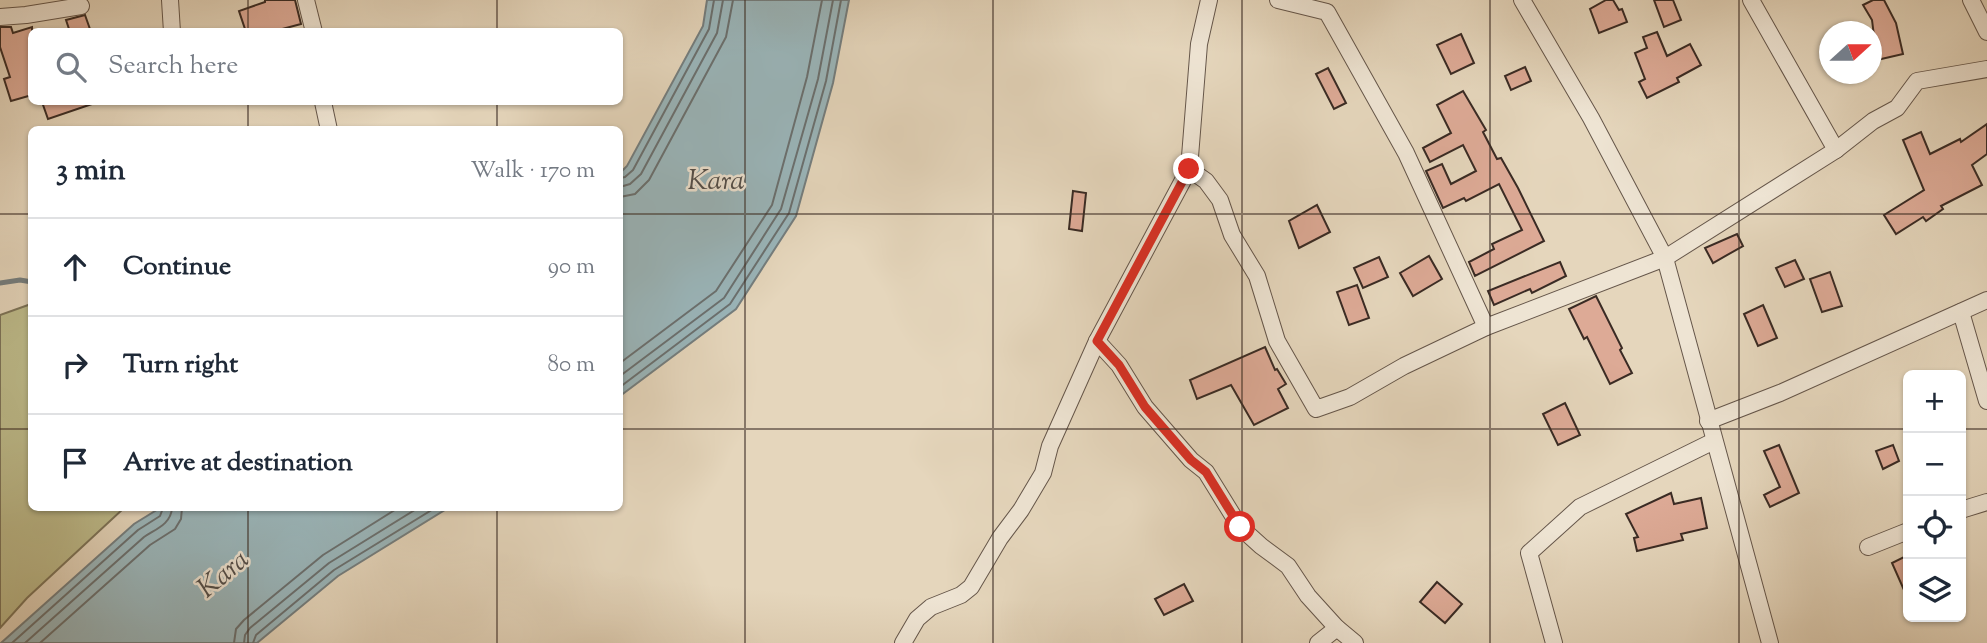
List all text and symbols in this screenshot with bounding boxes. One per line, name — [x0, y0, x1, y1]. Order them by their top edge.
north arrow — [1819, 21, 1882, 84]
search box — [28, 28, 623, 105]
icon: search — [52, 48, 90, 86]
text: Search here — [108, 48, 238, 85]
text: 3 min — [56, 150, 126, 193]
route end — [1173, 153, 1204, 184]
text: Walk · 170 m — [470, 155, 595, 188]
water label: Kara — [687, 162, 745, 202]
icon: ahead — [56, 248, 94, 286]
text: Continue — [123, 249, 231, 286]
text: 90 m — [548, 251, 595, 284]
icon: right — [56, 346, 94, 384]
text: Turn right — [123, 347, 238, 384]
text: 80 m — [547, 349, 595, 382]
map controls — [1903, 370, 1966, 622]
button: + — [1903, 370, 1966, 433]
button: − — [1903, 433, 1966, 496]
icon: arrive — [56, 444, 94, 482]
text: Arrive at destination — [123, 445, 353, 482]
button: locate — [1903, 496, 1966, 559]
route start — [1224, 511, 1255, 542]
water label: Kara — [189, 541, 259, 609]
button: layers — [1903, 559, 1966, 622]

